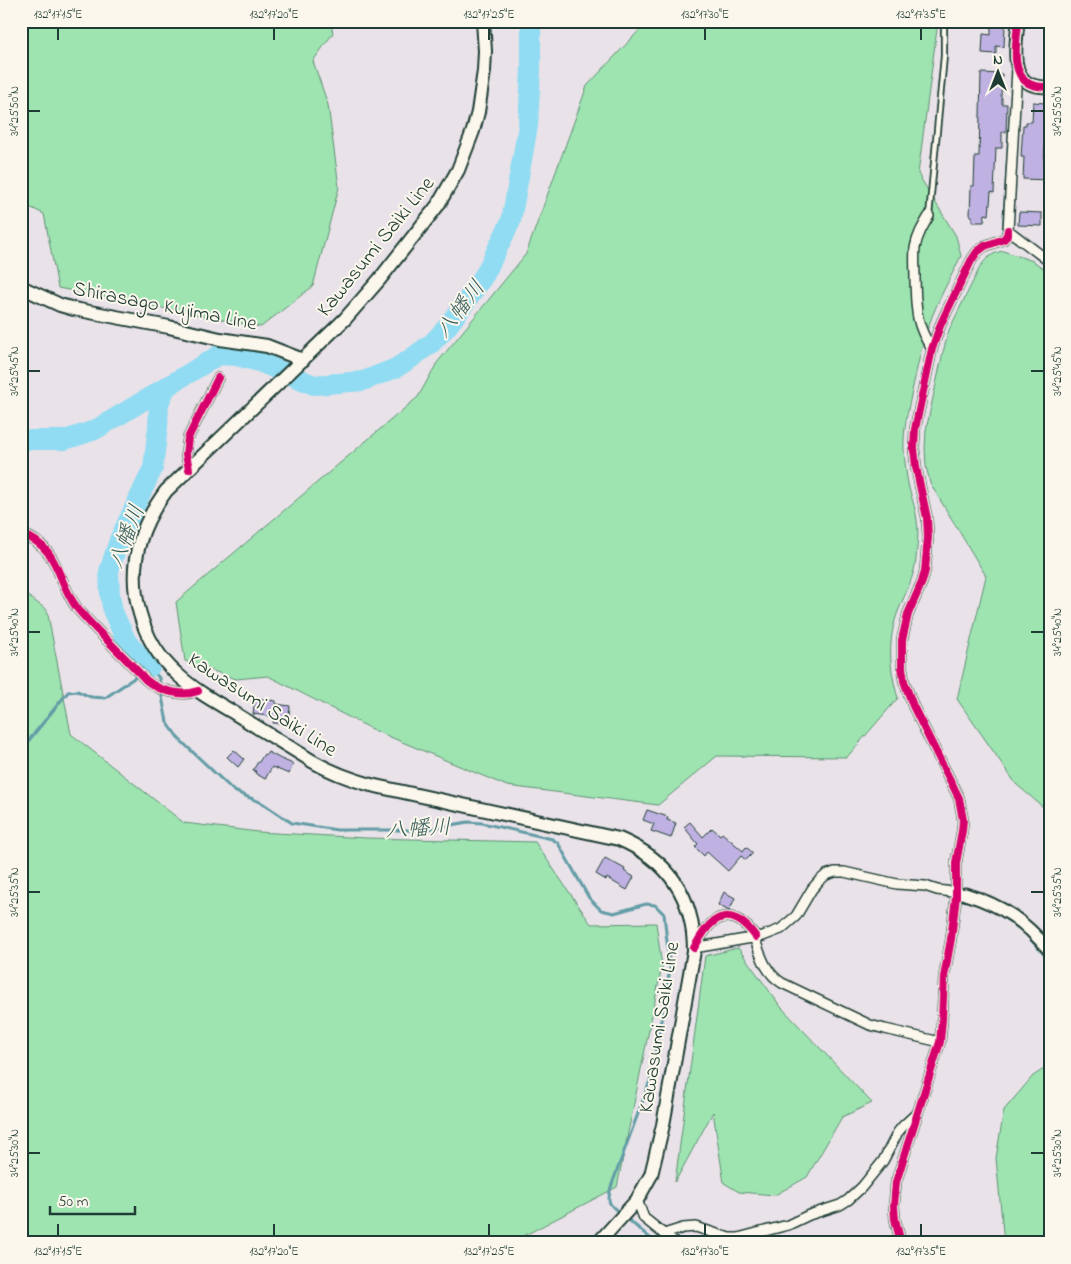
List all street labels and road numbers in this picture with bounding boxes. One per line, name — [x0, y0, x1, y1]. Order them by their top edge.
street label: Kawasumi Saiki Line — [311, 170, 443, 324]
street label: Shirasago Kujima Line — [70, 274, 260, 342]
street label: Kawasumi Saiki Line — [181, 646, 343, 766]
street label: Kawasumi Saiki Line — [632, 939, 688, 1115]

